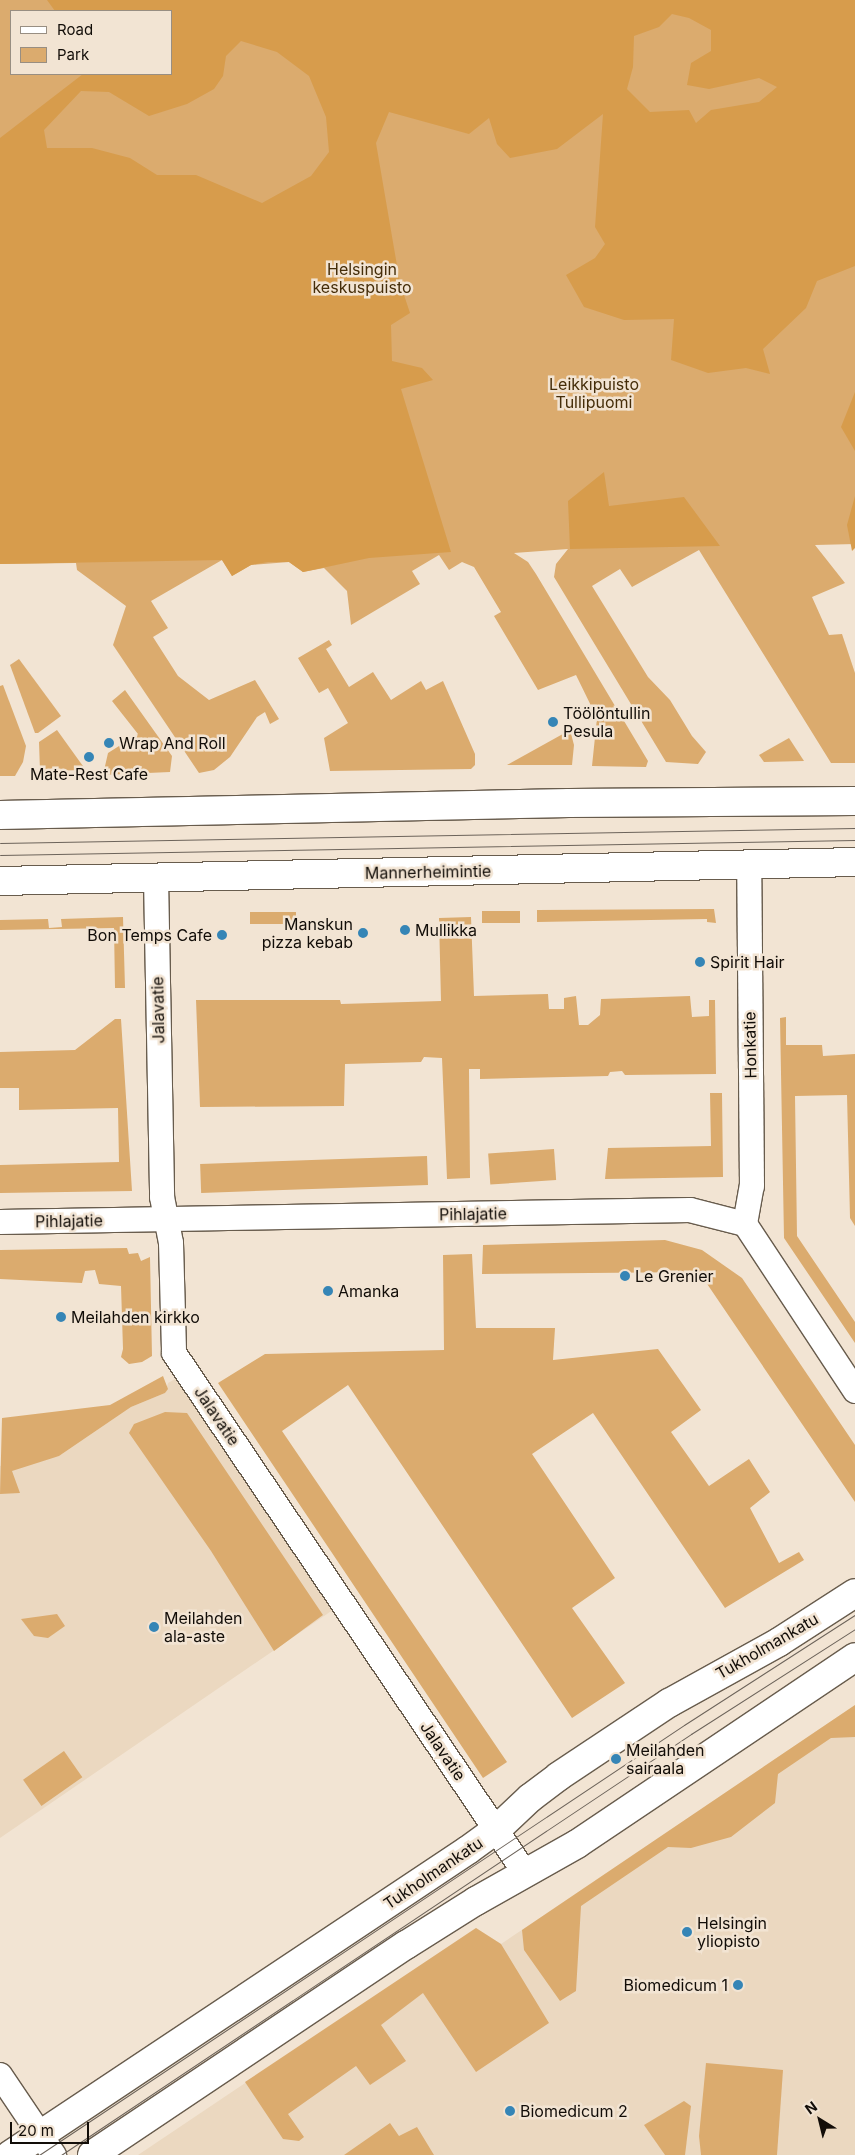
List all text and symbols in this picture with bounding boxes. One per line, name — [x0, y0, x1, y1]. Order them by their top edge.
legend — [10, 10, 172, 75]
text: Road — [57, 20, 93, 39]
text: Park — [57, 45, 89, 64]
park label: Helsingin keskuspuisto — [312, 259, 412, 297]
park label: Leikkipuisto Tullipuomi — [549, 374, 639, 412]
place label: Töölöntullin Pesula — [563, 703, 650, 741]
marker: Töölöntullin Pesula — [547, 716, 559, 728]
place label: Wrap And Roll — [119, 733, 226, 753]
marker: Wrap And Roll — [103, 737, 115, 749]
marker: Mate-Rest Cafe — [83, 751, 95, 763]
place label: Mate-Rest Cafe — [30, 764, 148, 784]
street label: Mannerheimintie — [365, 861, 491, 883]
place label: Manskun pizza kebab — [262, 914, 353, 952]
place label: Mullikka — [415, 920, 477, 940]
marker: Mullikka — [399, 924, 411, 936]
place label: Bon Temps Cafe — [87, 925, 212, 945]
marker: Manskun pizza kebab — [357, 927, 369, 939]
marker: Bon Temps Cafe — [216, 929, 228, 941]
place label: Spirit Hair — [710, 952, 785, 972]
marker: Spirit Hair — [694, 956, 706, 968]
street label: Jalavatie — [148, 976, 168, 1044]
street label: Honkatie — [740, 1011, 760, 1079]
street label: Pihlajatie — [439, 1204, 507, 1224]
street label: Pihlajatie — [35, 1211, 103, 1231]
place label: Le Grenier — [635, 1266, 714, 1286]
marker: Le Grenier — [619, 1270, 631, 1282]
place label: Amanka — [338, 1281, 399, 1301]
marker: Amanka — [322, 1285, 334, 1297]
place label: Meilahden kirkko — [71, 1307, 200, 1327]
marker: Meilahden kirkko — [55, 1311, 67, 1323]
street label: Jalavatie — [190, 1383, 244, 1449]
place label: Meilahden ala-aste — [164, 1608, 243, 1646]
street label: Tukholmankatu — [712, 1609, 822, 1683]
marker: Meilahden ala-aste — [148, 1621, 160, 1633]
street label: Jalavatie — [416, 1718, 470, 1784]
place label: Meilahden sairaala — [626, 1740, 705, 1778]
marker: Meilahden sairaala — [610, 1753, 622, 1765]
street label: Tukholmankatu — [380, 1833, 486, 1913]
place label: Helsingin yliopisto — [697, 1913, 767, 1951]
marker: Helsingin yliopisto — [681, 1926, 693, 1938]
place label: Biomedicum 1 — [623, 1975, 728, 1995]
marker: Biomedicum 1 — [732, 1979, 744, 1991]
north arrow — [795, 2095, 845, 2145]
text: N — [802, 2097, 820, 2117]
place label: Biomedicum 2 — [520, 2101, 628, 2121]
marker: Biomedicum 2 — [504, 2105, 516, 2117]
scale bar — [12, 2112, 91, 2144]
text: 20 m — [18, 2121, 54, 2140]

